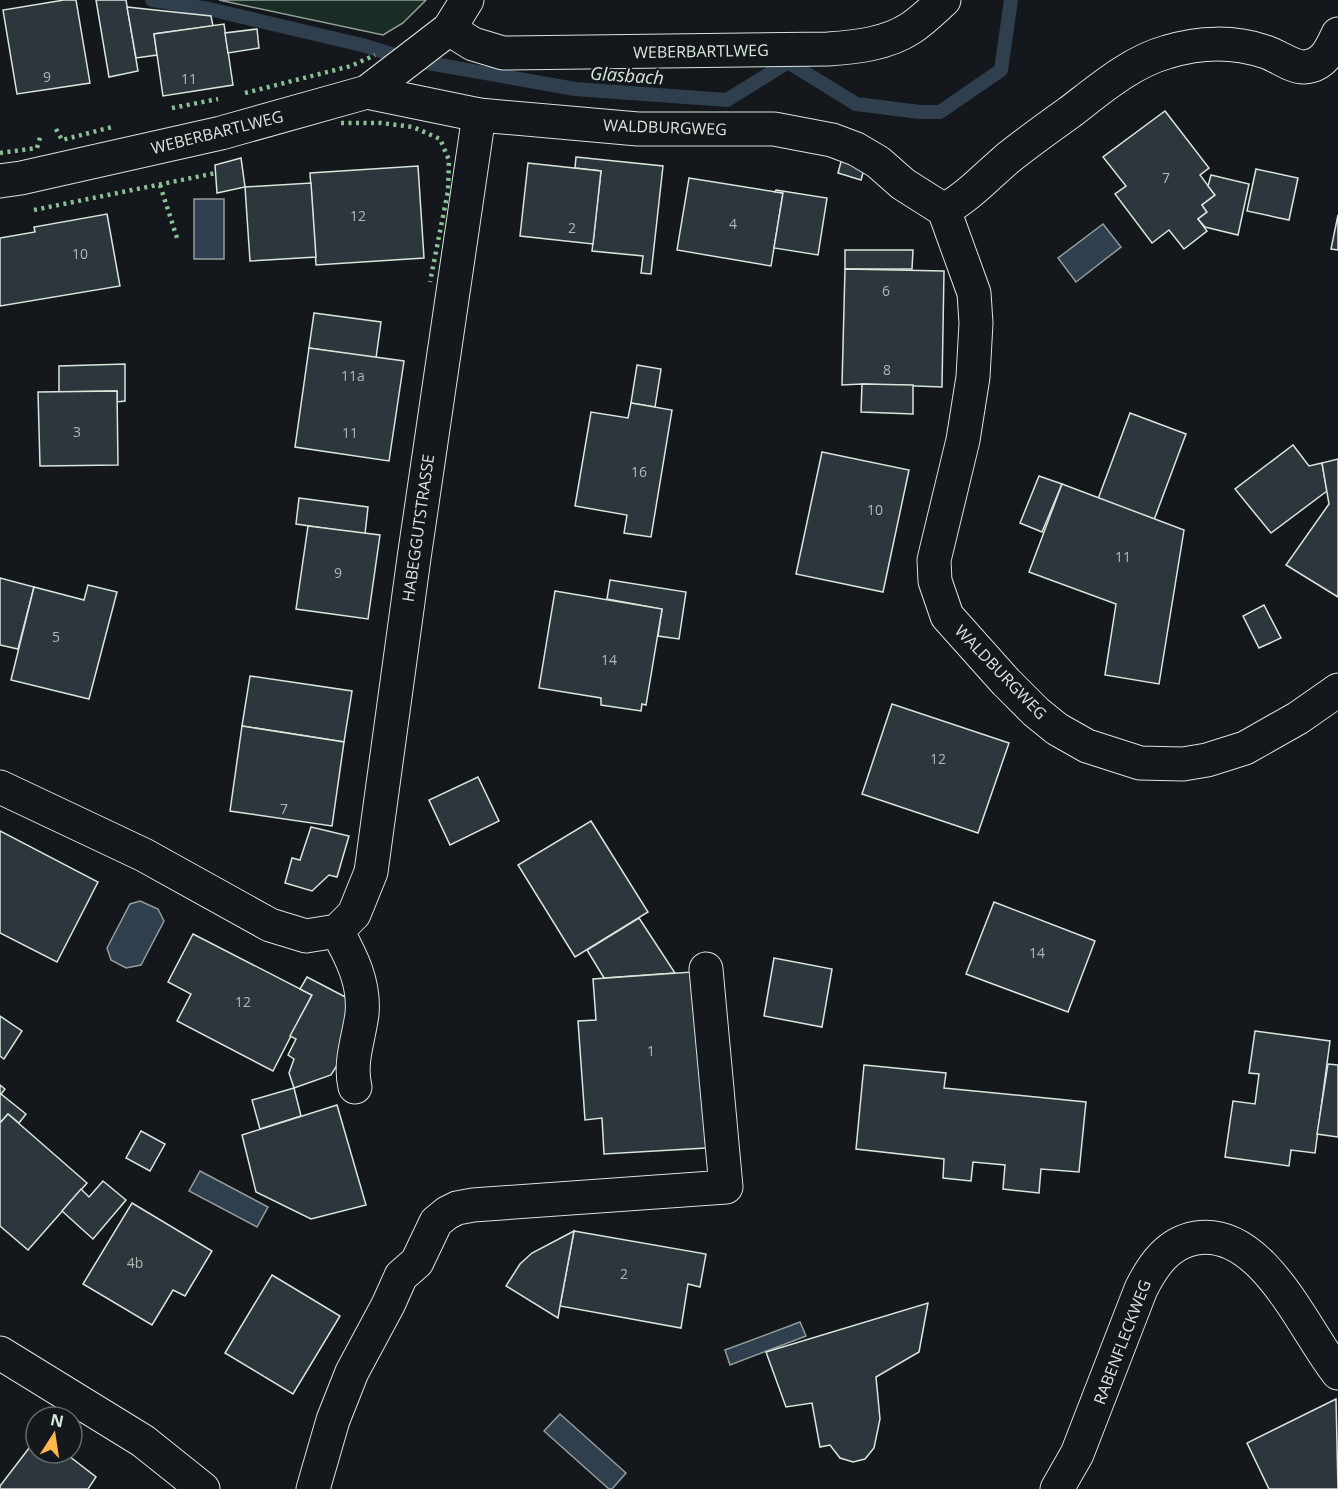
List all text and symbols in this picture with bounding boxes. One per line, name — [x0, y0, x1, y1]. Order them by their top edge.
street label: WEBERBARTLWEG — [633, 39, 769, 63]
water label: Glasbach — [589, 60, 665, 90]
house number: 9 — [43, 67, 51, 86]
house number: 11 — [181, 69, 197, 88]
street label: WEBERBARTLWEG — [149, 105, 285, 159]
street label: WALDBURGWEG — [603, 114, 727, 140]
house number: 7 — [1162, 168, 1170, 187]
house number: 12 — [350, 206, 366, 225]
house number: 4 — [729, 214, 737, 233]
house number: 2 — [568, 218, 576, 237]
house number: 10 — [72, 244, 88, 263]
house number: 6 — [882, 281, 890, 300]
house number: 8 — [883, 360, 891, 379]
house number: 11a — [341, 366, 365, 385]
house number: 3 — [73, 422, 81, 441]
house number: 11 — [342, 423, 358, 442]
street label: HABEGGUTSTRASSE — [397, 453, 439, 603]
house number: 16 — [631, 462, 647, 481]
house number: 10 — [867, 500, 883, 519]
house number: 11 — [1115, 547, 1131, 566]
house number: 9 — [334, 563, 342, 582]
street label: WALDBURGWEG — [950, 620, 1052, 724]
house number: 5 — [52, 627, 60, 646]
house number: 14 — [601, 650, 617, 669]
house number: 12 — [930, 749, 946, 768]
house number: 7 — [280, 799, 288, 818]
house number: 14 — [1029, 943, 1045, 962]
house number: 12 — [235, 992, 251, 1011]
house number: 1 — [647, 1041, 655, 1060]
house number: 4b — [127, 1253, 143, 1272]
house number: 2 — [620, 1264, 628, 1283]
street label: RABENFLECKWEG — [1088, 1276, 1156, 1408]
north arrow — [24, 1405, 84, 1465]
text: N — [48, 1408, 66, 1432]

